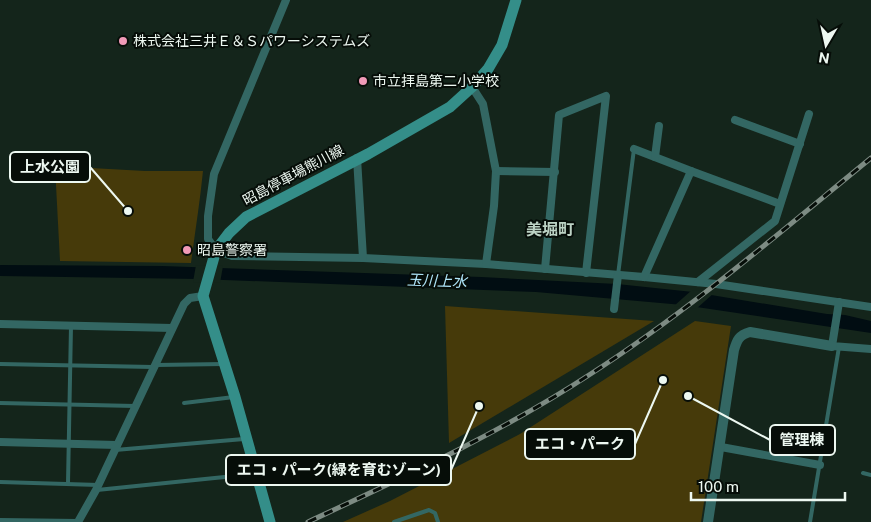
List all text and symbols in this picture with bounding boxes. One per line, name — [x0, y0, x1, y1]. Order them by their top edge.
north arrow — [801, 20, 851, 70]
place label: 株式会社三井Ｅ＆Ｓパワーシステムズ — [133, 33, 370, 49]
marker: 株式会社三井Ｅ＆Ｓパワーシステムズ — [117, 35, 129, 47]
text: N — [817, 49, 831, 67]
place label: 市立拝島第二小学校 — [373, 73, 499, 89]
marker: 市立拝島第二小学校 — [357, 75, 369, 87]
street label: 昭島停車場熊川線 — [240, 142, 346, 208]
callout: 上水公園 — [10, 152, 90, 182]
text: 上水公園 — [20, 158, 80, 175]
district label: 美堀町 — [526, 220, 574, 239]
place label: 昭島警察署 — [197, 242, 267, 258]
marker: 昭島警察署 — [181, 244, 193, 256]
water label: 玉川上水 — [407, 271, 469, 290]
callout: 管理棟 — [770, 425, 835, 455]
callout: エコ・パーク — [525, 429, 635, 459]
text: 管理棟 — [779, 431, 825, 448]
text: エコ・パーク — [535, 435, 625, 452]
callout: エコ・パーク(緑を育むゾーン) — [226, 455, 451, 485]
text: エコ・パーク(緑を育むゾーン) — [237, 461, 441, 478]
scale bar — [691, 470, 845, 502]
text: 100 m — [698, 478, 739, 495]

